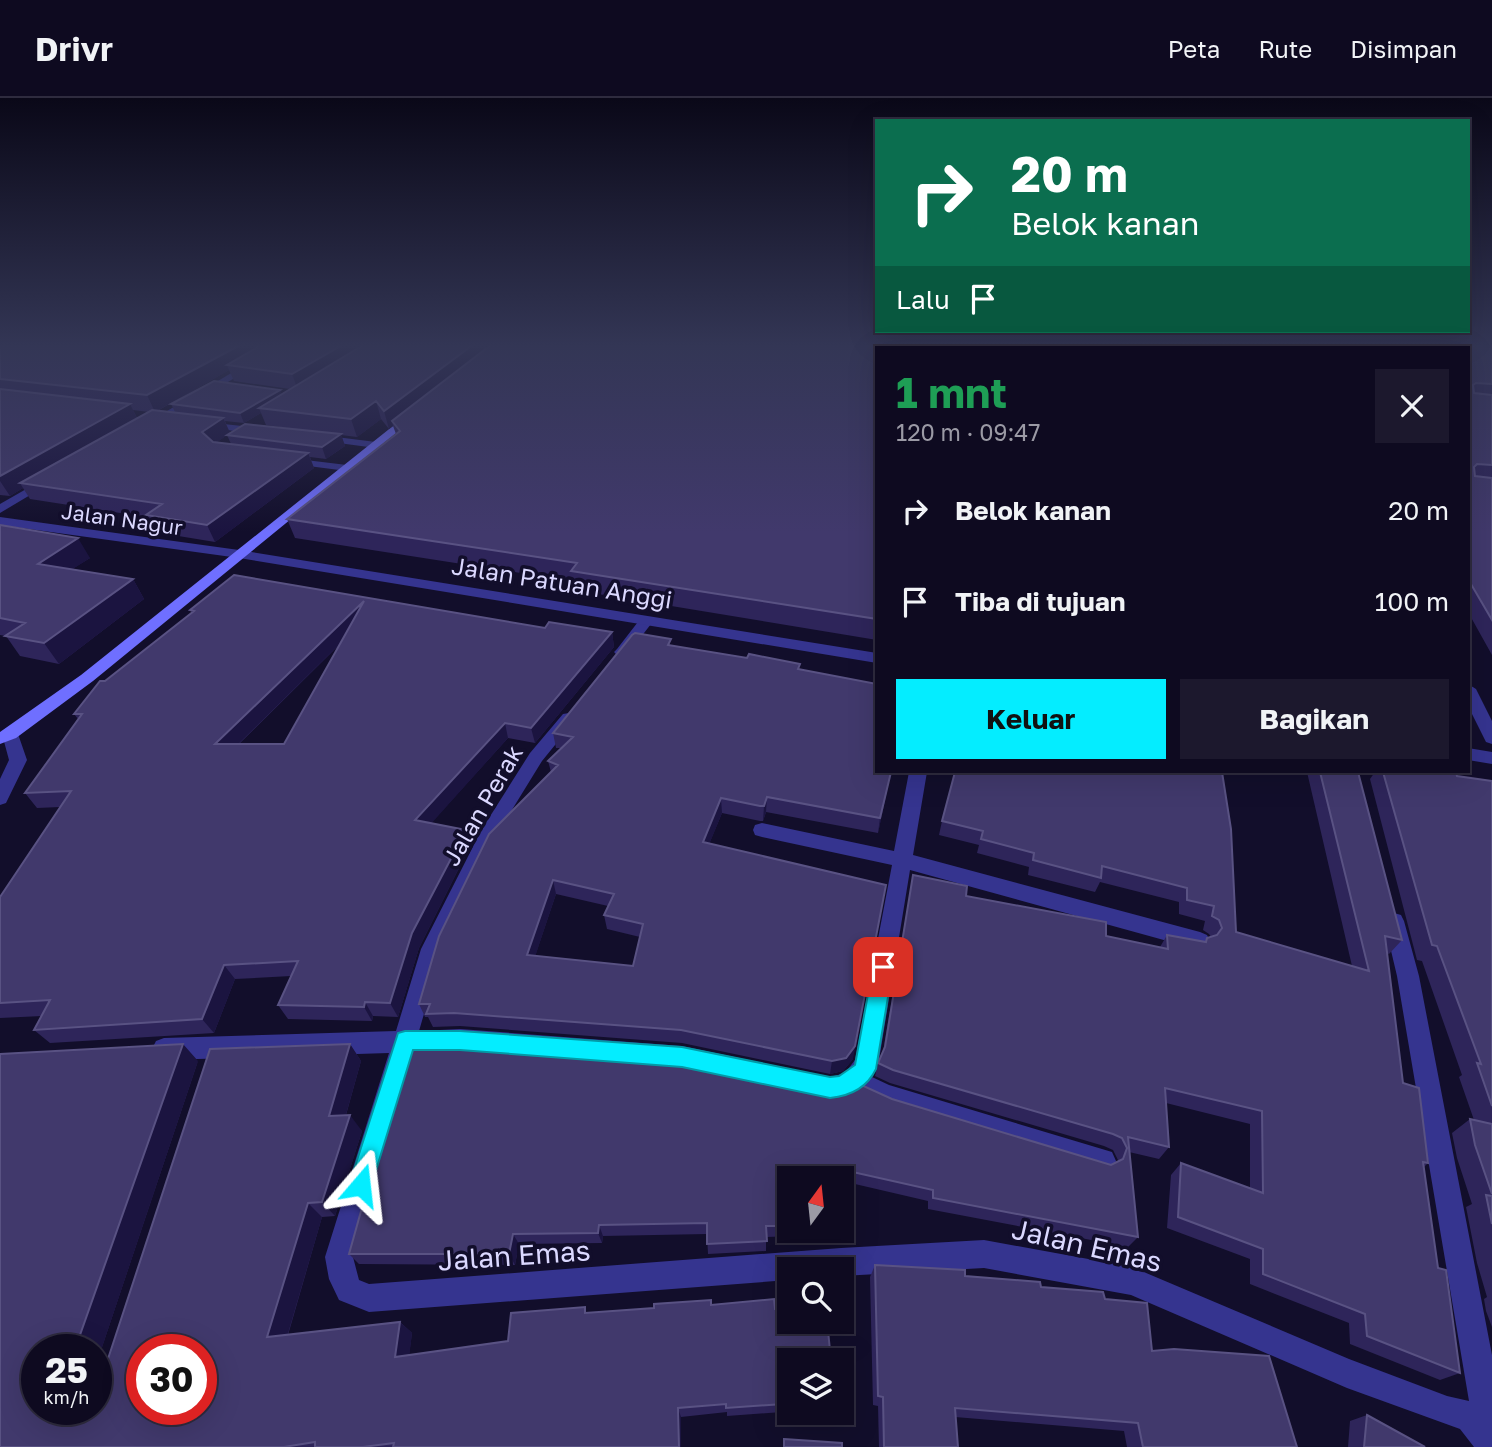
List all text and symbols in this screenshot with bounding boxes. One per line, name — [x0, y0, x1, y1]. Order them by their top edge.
text: Drivr — [35, 29, 113, 68]
text: Peta — [1168, 34, 1220, 63]
text: Rute — [1258, 34, 1312, 63]
text: Disimpan — [1350, 34, 1457, 63]
text: 20 m — [1011, 144, 1128, 203]
icon: right — [896, 147, 987, 238]
text: Belok kanan — [1011, 204, 1199, 242]
icon: arrive — [964, 280, 1002, 318]
text: Lalu — [896, 284, 950, 315]
text: 1 mnt — [896, 367, 1007, 417]
button: close — [1375, 369, 1449, 443]
text: 120 m · 09:47 — [896, 418, 1041, 446]
icon: right — [896, 492, 934, 530]
text: Belok kanan — [955, 495, 1111, 526]
text: 20 m — [1388, 495, 1449, 526]
street label: Jalan Nagur — [60, 498, 184, 540]
street label: Jalan Patuan Anggi — [450, 550, 674, 614]
icon: arrive — [896, 583, 934, 621]
text: Tiba di tujuan — [955, 586, 1125, 617]
text: 100 m — [1375, 586, 1449, 617]
button: Keluar — [896, 679, 1166, 759]
button: Bagikan — [1180, 679, 1449, 759]
street label: Jalan Perak — [436, 739, 528, 871]
pin — [853, 937, 913, 997]
icon: arrive — [864, 948, 902, 986]
position arrow — [324, 1148, 398, 1222]
north arrow — [777, 1166, 854, 1242]
map controls — [777, 1166, 854, 1425]
street label: Jalan Emas — [1009, 1212, 1165, 1278]
street label: Jalan Emas — [437, 1233, 591, 1277]
button: search — [777, 1257, 854, 1334]
speed limit sign: 30 — [126, 1334, 217, 1425]
button: layers — [777, 1348, 854, 1425]
text: 25 — [45, 1349, 88, 1391]
text: km/h — [44, 1386, 89, 1408]

